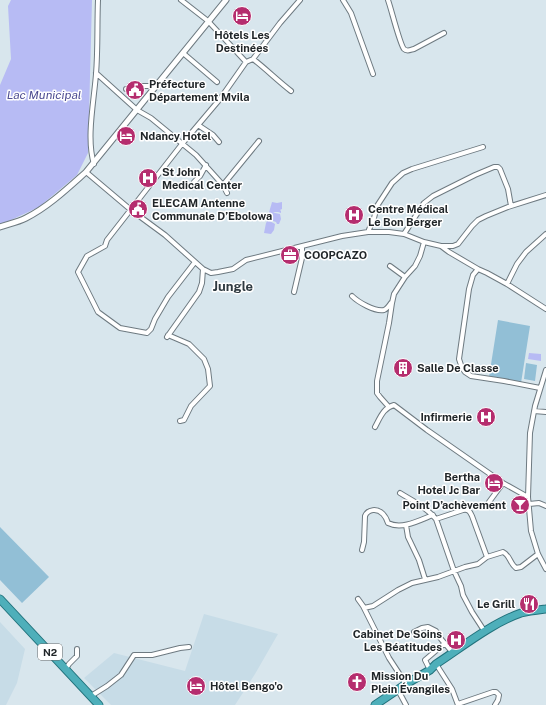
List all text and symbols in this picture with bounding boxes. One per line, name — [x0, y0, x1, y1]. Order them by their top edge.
hotel icon: Hôtels Les Destinées — [231, 5, 253, 27]
place label: Hôtels Les Destinées — [214, 29, 270, 54]
place label: Préfecture Département Mvila — [149, 78, 250, 103]
public building icon: Préfecture Département Mvila — [124, 79, 146, 101]
water label: Lac Municipal — [7, 88, 81, 102]
hotel icon: Ndancy Hotel — [115, 125, 137, 147]
place label: Ndancy Hotel — [140, 130, 212, 142]
place label: St John Medical Center — [162, 166, 243, 191]
hospital icon: St John Medical Center — [137, 167, 159, 189]
place label: ELECAM Antenne Communale D’Ebolowa — [152, 197, 272, 222]
public building icon: ELECAM Antenne Communale D’Ebolowa — [127, 198, 149, 220]
place label: Centre Médical Le Bon Berger — [368, 203, 449, 228]
hospital icon: Centre Médical Le Bon Berger — [343, 204, 365, 226]
office icon: COOPCAZO — [279, 244, 301, 266]
place label: COOPCAZO — [304, 249, 367, 261]
district label: Jungle — [213, 279, 253, 294]
building icon: Salle De Classe — [392, 357, 414, 379]
place label: Salle De Classe — [417, 362, 499, 374]
hospital icon: Infirmerie — [475, 406, 497, 428]
place label: Infirmerie — [420, 411, 472, 423]
place label: Bertha Hotel Jc Bar — [418, 471, 480, 496]
hotel icon: Bertha Hotel Jc Bar — [483, 472, 505, 494]
bar icon: Point D’achèvement — [509, 494, 531, 516]
place label: Point D’achèvement — [403, 499, 506, 511]
restaurant icon: Le Grill — [518, 593, 540, 615]
place label: Le Grill — [477, 598, 515, 610]
place label: Cabinet De Soins Les Béatitudes — [353, 628, 442, 653]
hospital icon: Cabinet De Soins Les Béatitudes — [445, 629, 467, 651]
road number: N2 — [38, 644, 62, 660]
place label: Mission Du Plein Évangiles — [371, 670, 450, 695]
church icon: Mission Du Plein Évangiles — [346, 671, 368, 693]
hotel icon: Hôtel Bengo'o — [185, 675, 207, 697]
place label: Hôtel Bengo'o — [210, 680, 283, 692]

